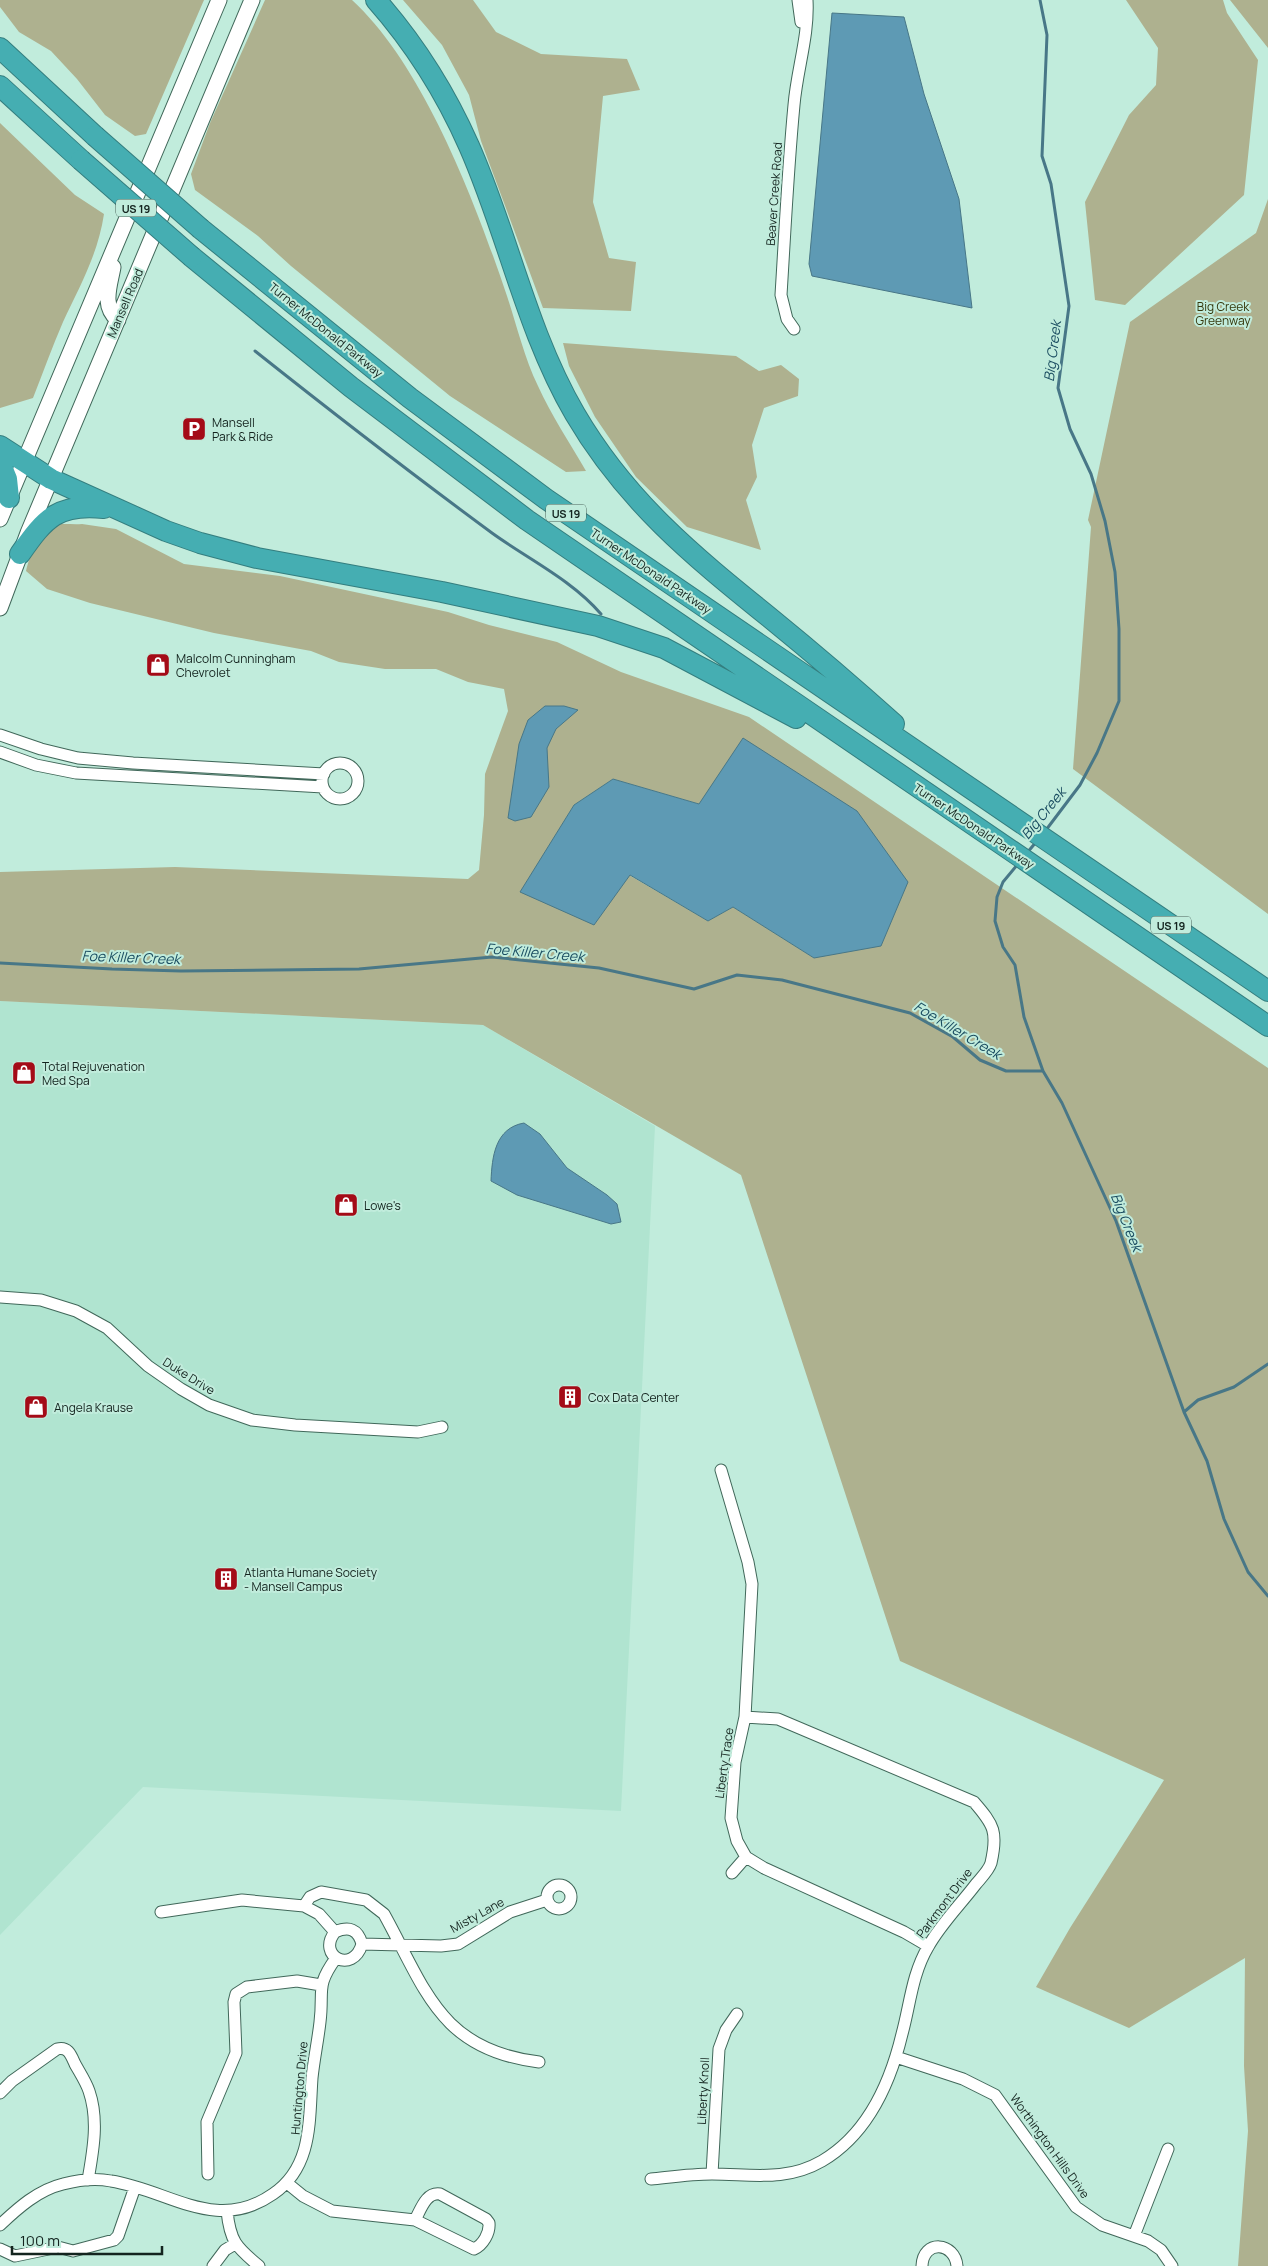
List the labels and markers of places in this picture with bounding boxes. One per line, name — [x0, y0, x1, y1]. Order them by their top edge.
place label: Mansell Park & Ride — [212, 414, 273, 445]
parking icon: Mansell Park & Ride — [181, 416, 207, 442]
place label: Malcolm Cunningham Chevrolet — [176, 650, 295, 681]
shop icon: Malcolm Cunningham Chevrolet — [145, 652, 171, 678]
place label: Total Rejuvenation Med Spa — [42, 1058, 145, 1089]
shop icon: Total Rejuvenation Med Spa — [11, 1060, 37, 1086]
shop icon: Lowe's — [333, 1192, 359, 1218]
place label: Lowe's — [364, 1197, 401, 1214]
building icon: Cox Data Center — [557, 1384, 583, 1410]
place label: Cox Data Center — [588, 1389, 680, 1406]
shop icon: Angela Krause — [23, 1394, 49, 1420]
place label: Angela Krause — [54, 1399, 133, 1416]
place label: Atlanta Humane Society - Mansell Campus — [244, 1564, 378, 1595]
building icon: Atlanta Humane Society - Mansell Campus — [213, 1566, 239, 1592]

